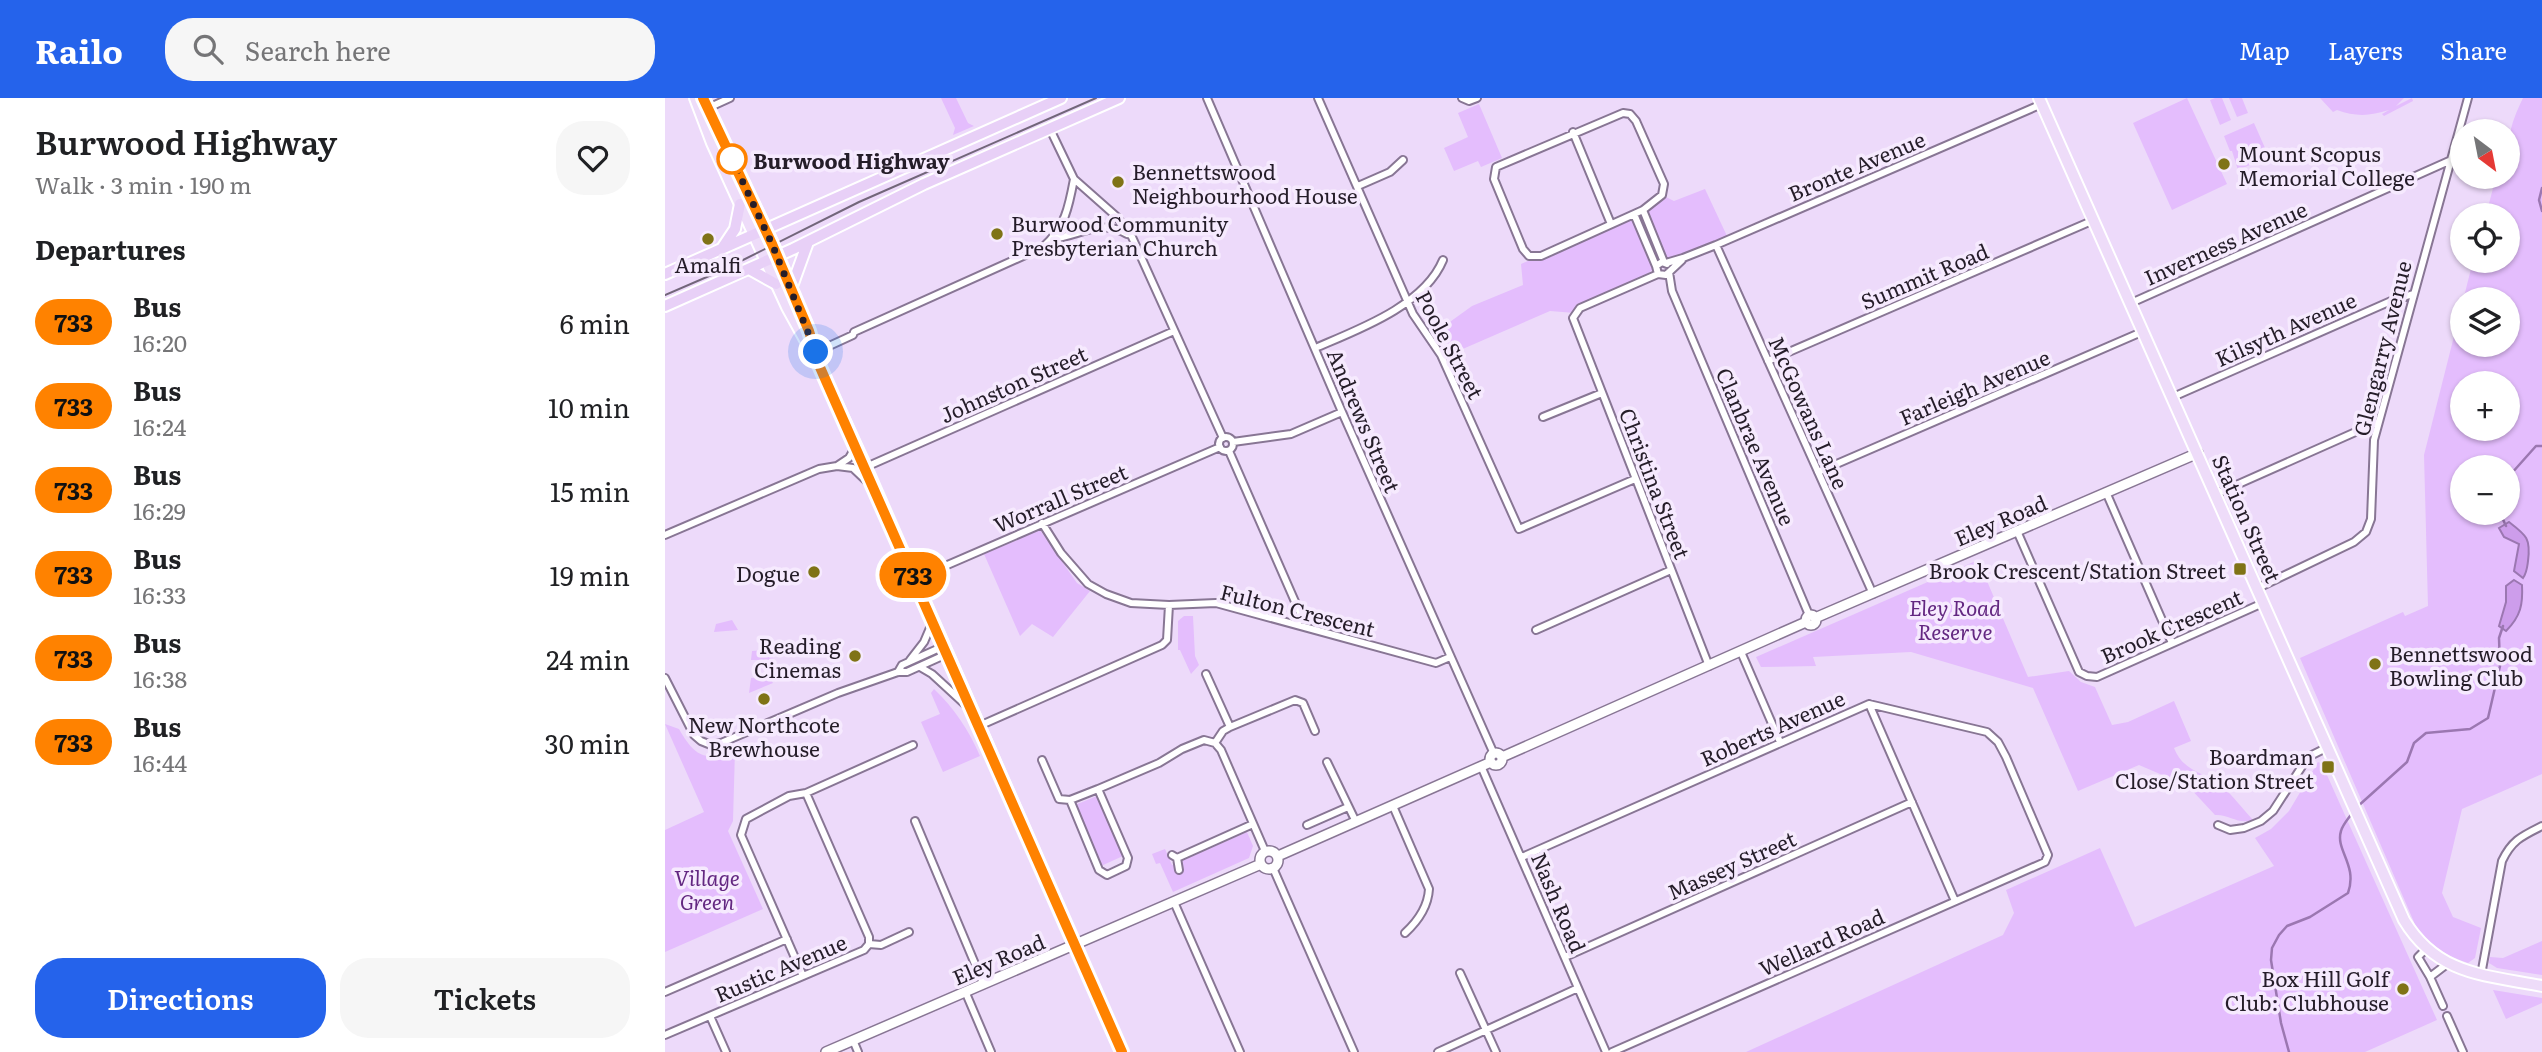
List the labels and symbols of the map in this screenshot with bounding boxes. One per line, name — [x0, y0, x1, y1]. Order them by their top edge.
north arrow — [2450, 119, 2520, 189]
street label: Bronte Avenue — [1783, 122, 1929, 208]
place label: Mount Scopus Memorial College — [2238, 137, 2415, 192]
marker: Burwood Highway — [717, 144, 747, 174]
place label: Burwood Highway — [753, 144, 950, 175]
place label: Bennettswood Neighbourhood House — [1132, 155, 1358, 210]
marker: Mount Scopus Memorial College — [2216, 156, 2232, 172]
marker: Bennettswood Neighbourhood House — [1110, 174, 1126, 190]
street label: Inverness Avenue — [2139, 192, 2312, 292]
place label: Burwood Community Presbyterian Church — [1011, 207, 1229, 262]
marker: Burwood Community Presbyterian Church — [989, 226, 1005, 242]
marker: Amalfi — [700, 231, 716, 247]
street label: Summit Road — [1855, 234, 1993, 316]
place label: Amalfi — [674, 248, 742, 279]
street label: Glengarry Avenue — [2344, 257, 2418, 439]
street label: Kilsyth Avenue — [2209, 283, 2361, 373]
street label: Poole Street — [1409, 284, 1493, 404]
street label: McGowans Lane — [1762, 331, 1858, 494]
your location — [798, 334, 833, 369]
street label: Johnston Street — [934, 336, 1092, 429]
street label: Farleigh Avenue — [1894, 340, 2054, 432]
street label: Andrews Street — [1321, 343, 1409, 497]
street label: Clanbrae Avenue — [1710, 362, 1804, 530]
street label: Christina Street — [1613, 403, 1699, 563]
street label: Station Street — [2206, 449, 2290, 587]
street label: Worrall Street — [988, 455, 1132, 539]
street label: Eley Road — [1949, 486, 2051, 552]
line badge: 733 — [873, 552, 953, 598]
place label: Brook Crescent/Station Street — [1928, 554, 2227, 585]
place label: Dogue — [736, 557, 800, 588]
marker: Brook Crescent/Station Street — [2232, 561, 2248, 577]
marker: Dogue — [806, 564, 822, 580]
street label: Fulton Crescent — [1217, 575, 1379, 643]
street label: Brook Crescent — [2095, 580, 2247, 670]
park label: Eley Road Reserve — [1909, 591, 2001, 646]
place label: Reading Cinemas — [754, 629, 841, 684]
place label: Bennettswood Bowling Club — [2389, 637, 2533, 692]
marker: Reading Cinemas — [847, 648, 863, 664]
marker: Bennettswood Bowling Club — [2367, 656, 2383, 672]
street label: Roberts Avenue — [1695, 681, 1849, 773]
marker: New Northcote Brewhouse — [756, 691, 772, 707]
place label: New Northcote Brewhouse — [688, 708, 840, 763]
place label: Boardman Close/Station Street — [2115, 740, 2315, 795]
marker: Boardman Close/Station Street — [2320, 759, 2336, 775]
street label: Massey Street — [1662, 822, 1801, 906]
street label: Nash Road — [1525, 847, 1595, 957]
park label: Village Green — [674, 861, 740, 916]
street label: Wellard Road — [1753, 899, 1889, 983]
street label: Rustic Avenue — [709, 925, 851, 1009]
street label: Eley Road — [947, 925, 1049, 991]
place label: Box Hill Golf Club: Clubhouse — [2225, 962, 2391, 1017]
marker: Box Hill Golf Club: Clubhouse — [2395, 981, 2411, 997]

